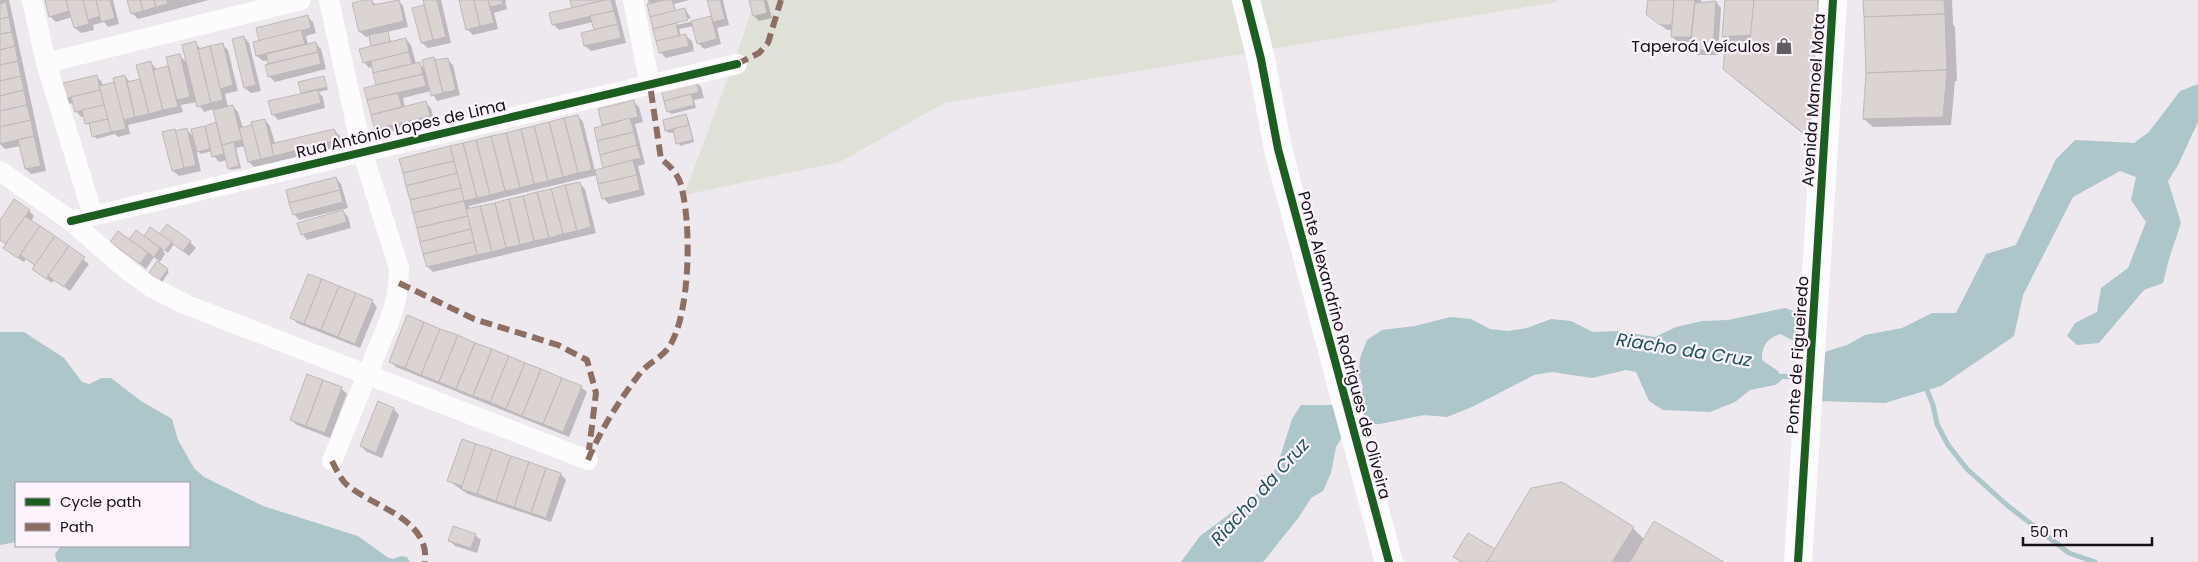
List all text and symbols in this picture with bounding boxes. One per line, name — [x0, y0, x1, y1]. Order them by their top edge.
street label: Avenida Manoel Mota — [1796, 13, 1831, 187]
place label: Taperoá Veículos — [1631, 35, 1770, 58]
shop icon: Taperoá Veículos — [1774, 36, 1794, 56]
street label: Rua Antônio Lopes de Lima — [294, 93, 508, 164]
street label: Ponte Alexandrino Rodrigues de Oliveira — [1292, 189, 1397, 502]
street label: Ponte de Figueiredo — [1780, 275, 1815, 435]
water label: Riacho da Cruz — [1615, 326, 1754, 373]
water label: Riacho da Cruz — [1205, 432, 1315, 551]
legend — [15, 482, 190, 547]
text: Cycle path — [60, 491, 141, 512]
scale bar — [2023, 514, 2152, 546]
text: Path — [60, 516, 94, 537]
text: 50 m — [2030, 521, 2068, 542]

